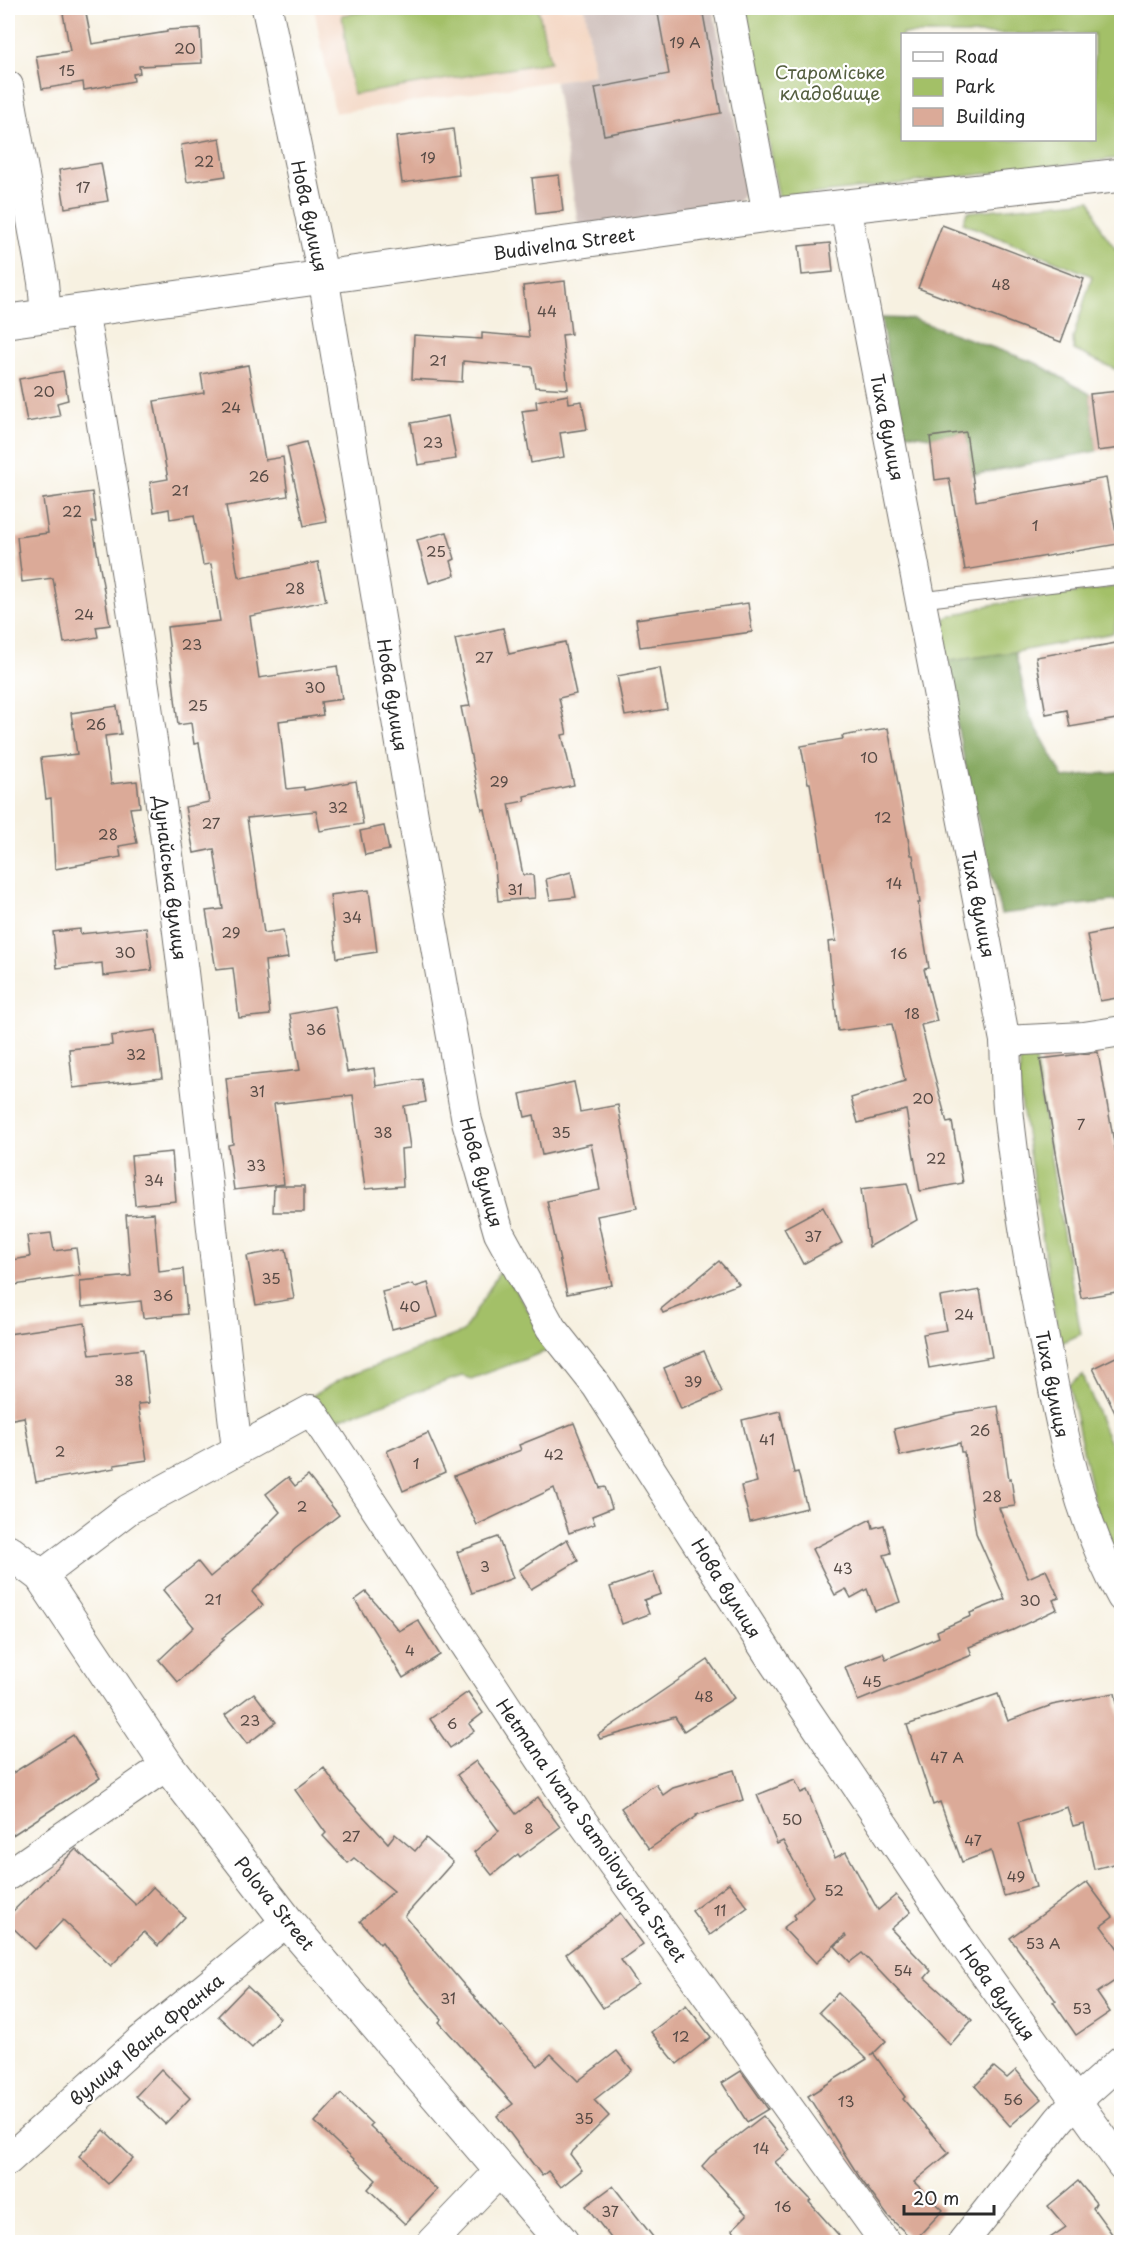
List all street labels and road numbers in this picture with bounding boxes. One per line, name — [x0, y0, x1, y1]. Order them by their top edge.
street label: Нова вулиця — [285, 158, 335, 274]
street label: Budivelna Street — [491, 220, 637, 266]
street label: Тиха вулиця — [864, 371, 912, 483]
street label: Нова вулиця — [371, 637, 415, 753]
street label: Дунайська вулиця — [147, 793, 194, 962]
street label: Тиха вулиця — [955, 848, 1003, 960]
street label: Нова вулиця — [453, 1114, 511, 1230]
street label: Тиха вулиця — [1029, 1328, 1077, 1440]
street label: Нова вулиця — [685, 1533, 769, 1643]
street label: Hetmana Ivana Samoilovycha Street — [490, 1693, 694, 1968]
street label: Polova Street — [228, 1850, 322, 1956]
street label: Нова вулиця — [954, 1938, 1042, 2046]
street label: вулиця Івана Франка — [63, 1966, 230, 2112]

